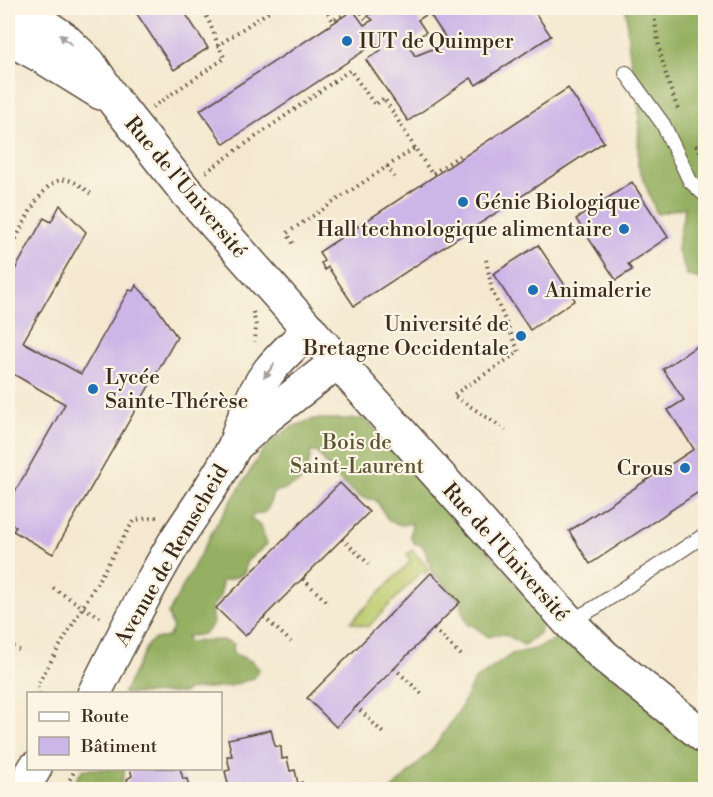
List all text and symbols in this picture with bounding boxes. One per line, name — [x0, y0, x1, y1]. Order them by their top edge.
place label: IUT de Quimper — [359, 29, 514, 55]
one-way arrow — [58, 34, 74, 47]
marker: IUT de Quimper — [340, 34, 354, 48]
street label: Rue de l'Université — [118, 111, 252, 264]
place label: Génie Biologique — [475, 190, 640, 216]
marker: Génie Biologique — [456, 195, 470, 209]
place label: Hall technologique alimentaire — [317, 217, 612, 243]
marker: Hall technologique alimentaire — [617, 222, 631, 236]
place label: Animalerie — [544, 278, 652, 304]
marker: Animalerie — [526, 283, 540, 297]
place label: Université de Bretagne Occidentale — [302, 312, 509, 362]
marker: Université de Bretagne Occidentale — [514, 329, 528, 343]
one-way arrow — [263, 363, 275, 379]
place label: Lycée Sainte-Thérèse — [105, 365, 248, 415]
marker: Lycée Sainte-Thérèse — [86, 382, 100, 396]
park label: Bois de Saint-Laurent — [290, 430, 424, 480]
place label: Crous — [617, 456, 673, 482]
street label: Avenue de Remscheid — [109, 460, 234, 652]
marker: Crous — [678, 461, 692, 475]
street label: Rue de l'Université — [436, 478, 574, 627]
legend — [27, 692, 222, 770]
text: Route — [81, 705, 129, 728]
text: Bâtiment — [80, 735, 158, 758]

